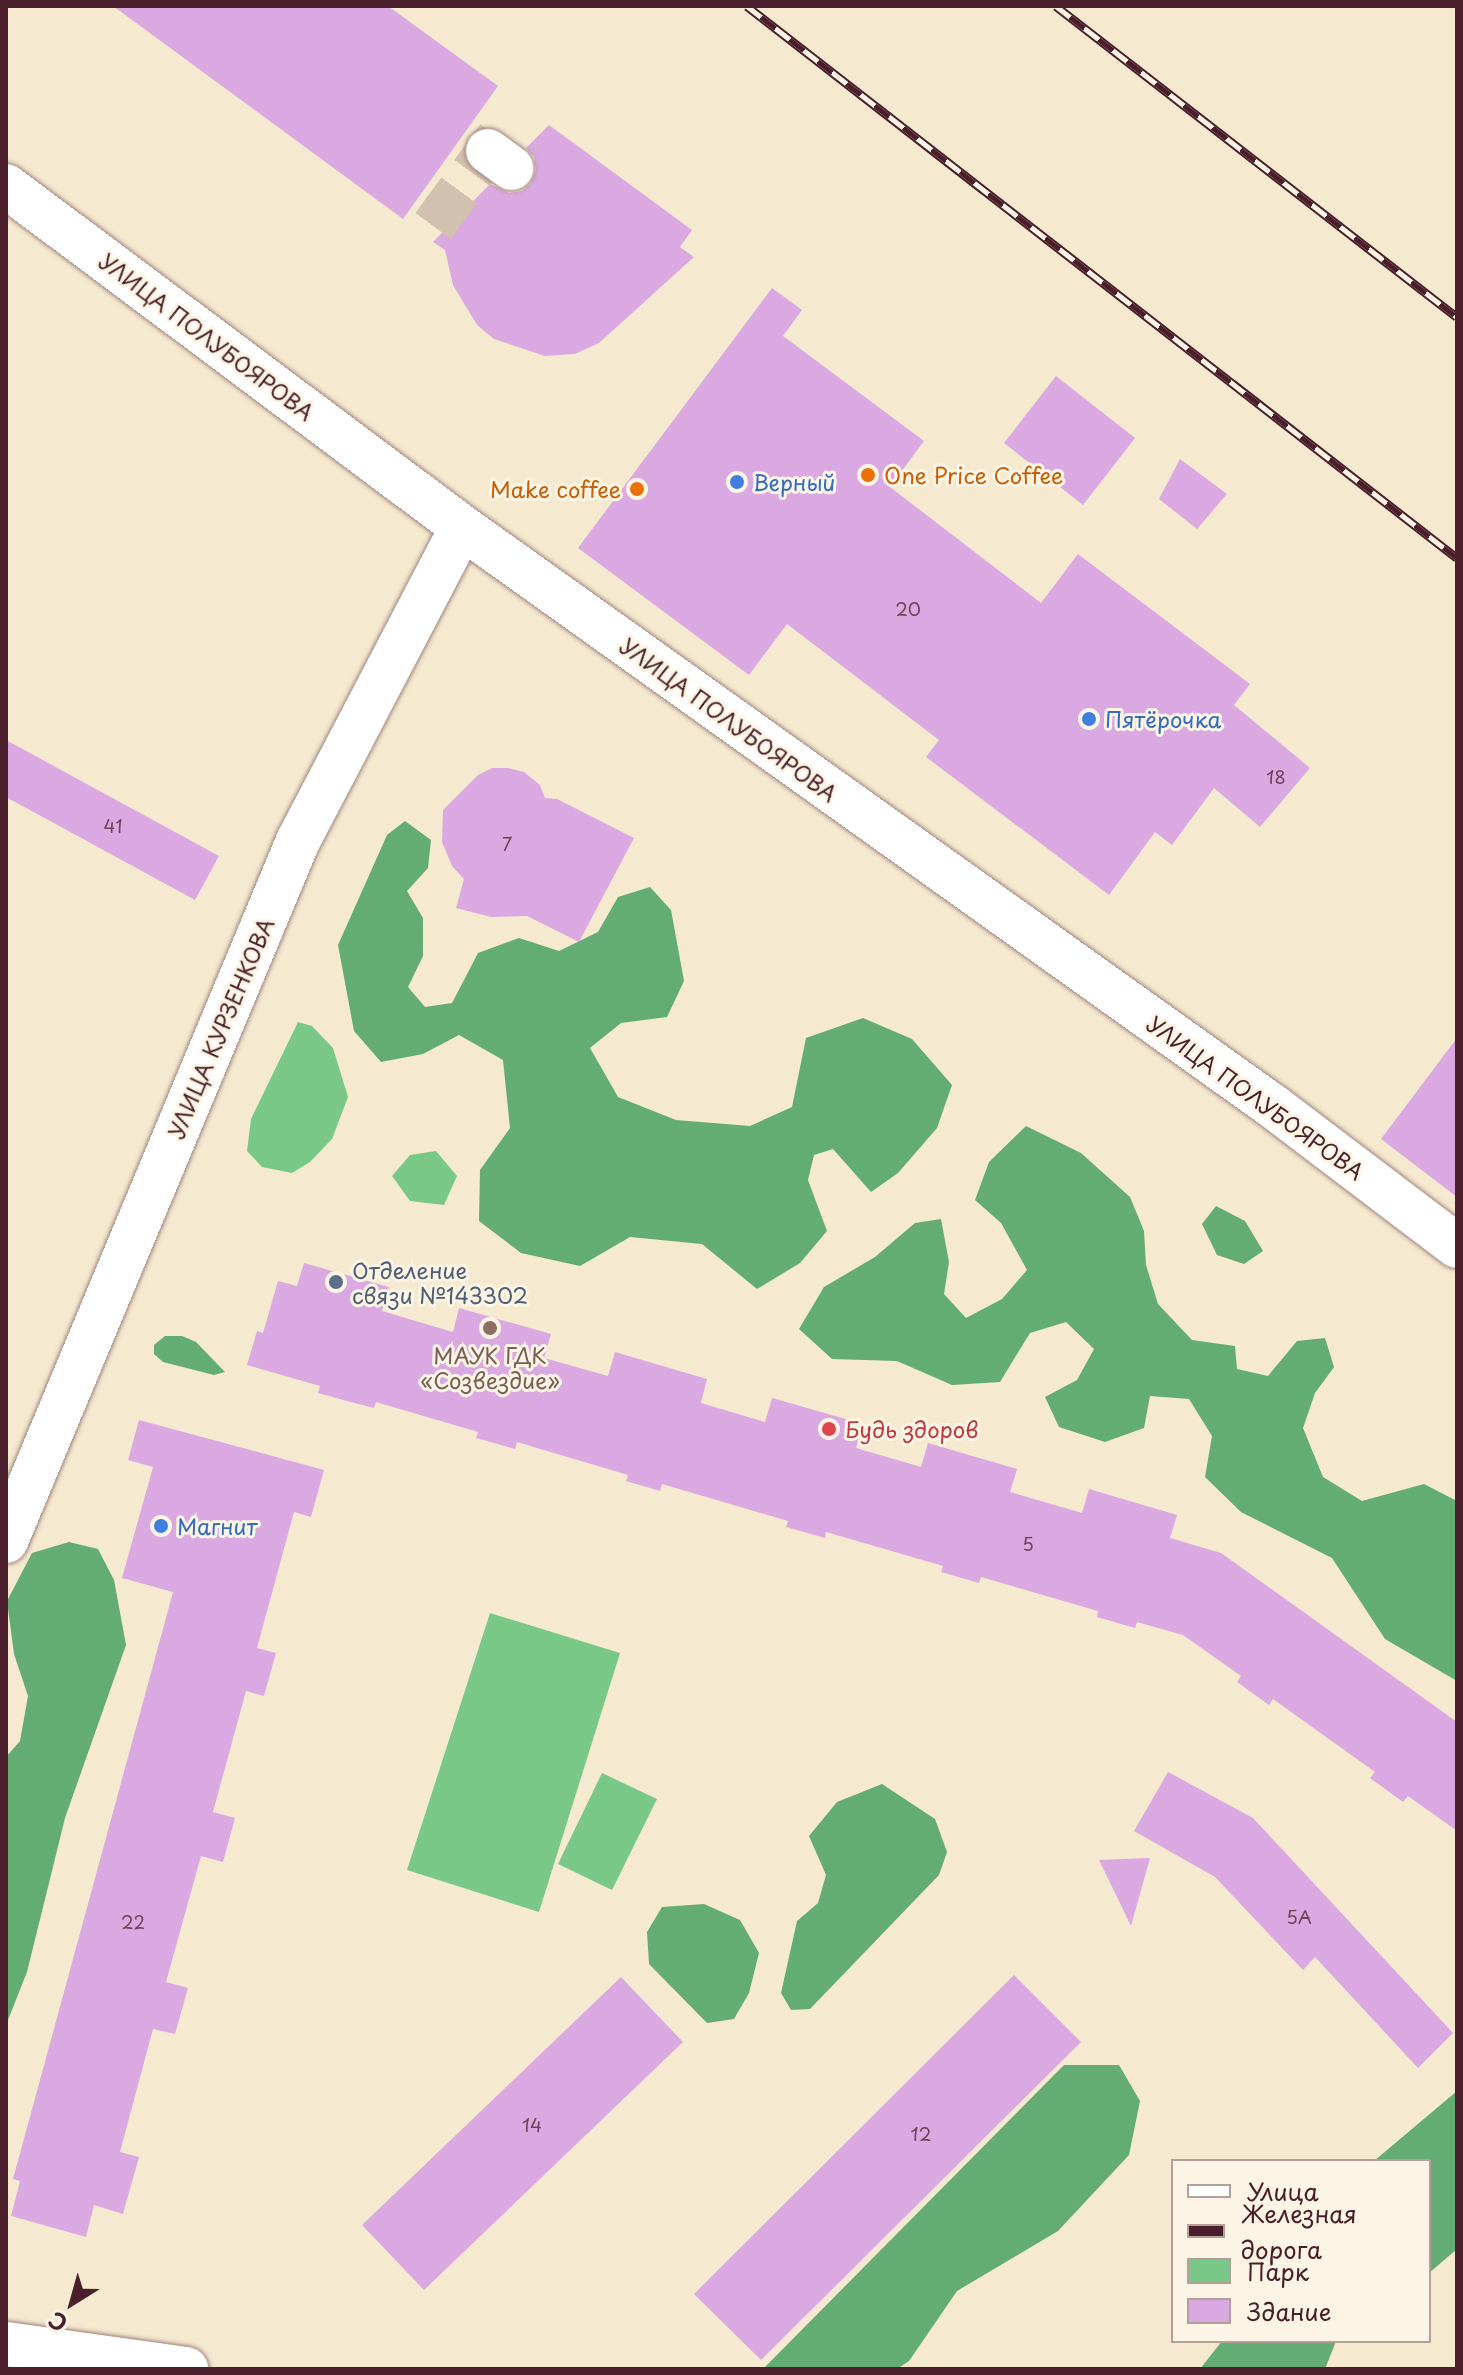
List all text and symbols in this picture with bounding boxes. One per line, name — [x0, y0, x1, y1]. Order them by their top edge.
street label: УЛИЦА ПОЛУБОЯРОВА — [94, 246, 320, 426]
place label: One Price Coffee — [884, 462, 1063, 488]
marker: One Price Coffee — [859, 466, 877, 484]
place label: Верный — [753, 469, 835, 495]
marker: Верный — [728, 473, 746, 491]
place label: Make coffee — [489, 476, 621, 502]
marker: Make coffee — [628, 480, 646, 498]
house number: 20 — [895, 598, 921, 620]
street label: УЛИЦА ПОЛУБОЯРОВА — [615, 631, 843, 807]
place label: Пятёрочка — [1105, 706, 1221, 732]
marker: Пятёрочка — [1080, 710, 1098, 728]
house number: 18 — [1266, 766, 1286, 788]
house number: 41 — [104, 815, 122, 837]
house number: 7 — [502, 833, 512, 855]
street label: УЛИЦА КУРЗЕНКОВА — [161, 913, 279, 1143]
street label: УЛИЦА ПОЛУБОЯРОВА — [1142, 1009, 1370, 1185]
place label: Отделение связи №143302 — [352, 1256, 529, 1308]
marker: Отделение связи №143302 — [327, 1273, 345, 1291]
marker: МАУК ГДК «Созвездие» — [481, 1319, 499, 1337]
place label: МАУК ГДК «Созвездие» — [420, 1341, 560, 1392]
place label: Будь здоров — [845, 1416, 978, 1442]
marker: Будь здоров — [820, 1420, 838, 1438]
place label: Магнит — [177, 1513, 257, 1539]
marker: Магнит — [152, 1517, 170, 1535]
house number: 5 — [1022, 1533, 1034, 1555]
house number: 5А — [1286, 1906, 1312, 1928]
house number: 22 — [121, 1911, 145, 1933]
house number: 14 — [522, 2114, 542, 2136]
house number: 12 — [911, 2123, 931, 2145]
legend — [1171, 2159, 1431, 2343]
text: Улица — [1247, 2173, 1319, 2209]
text: Железная дорога — [1241, 2195, 1357, 2267]
text: Парк — [1247, 2253, 1309, 2289]
north arrow — [32, 2263, 112, 2343]
text: Здание — [1247, 2293, 1332, 2329]
text: С — [41, 2304, 74, 2341]

